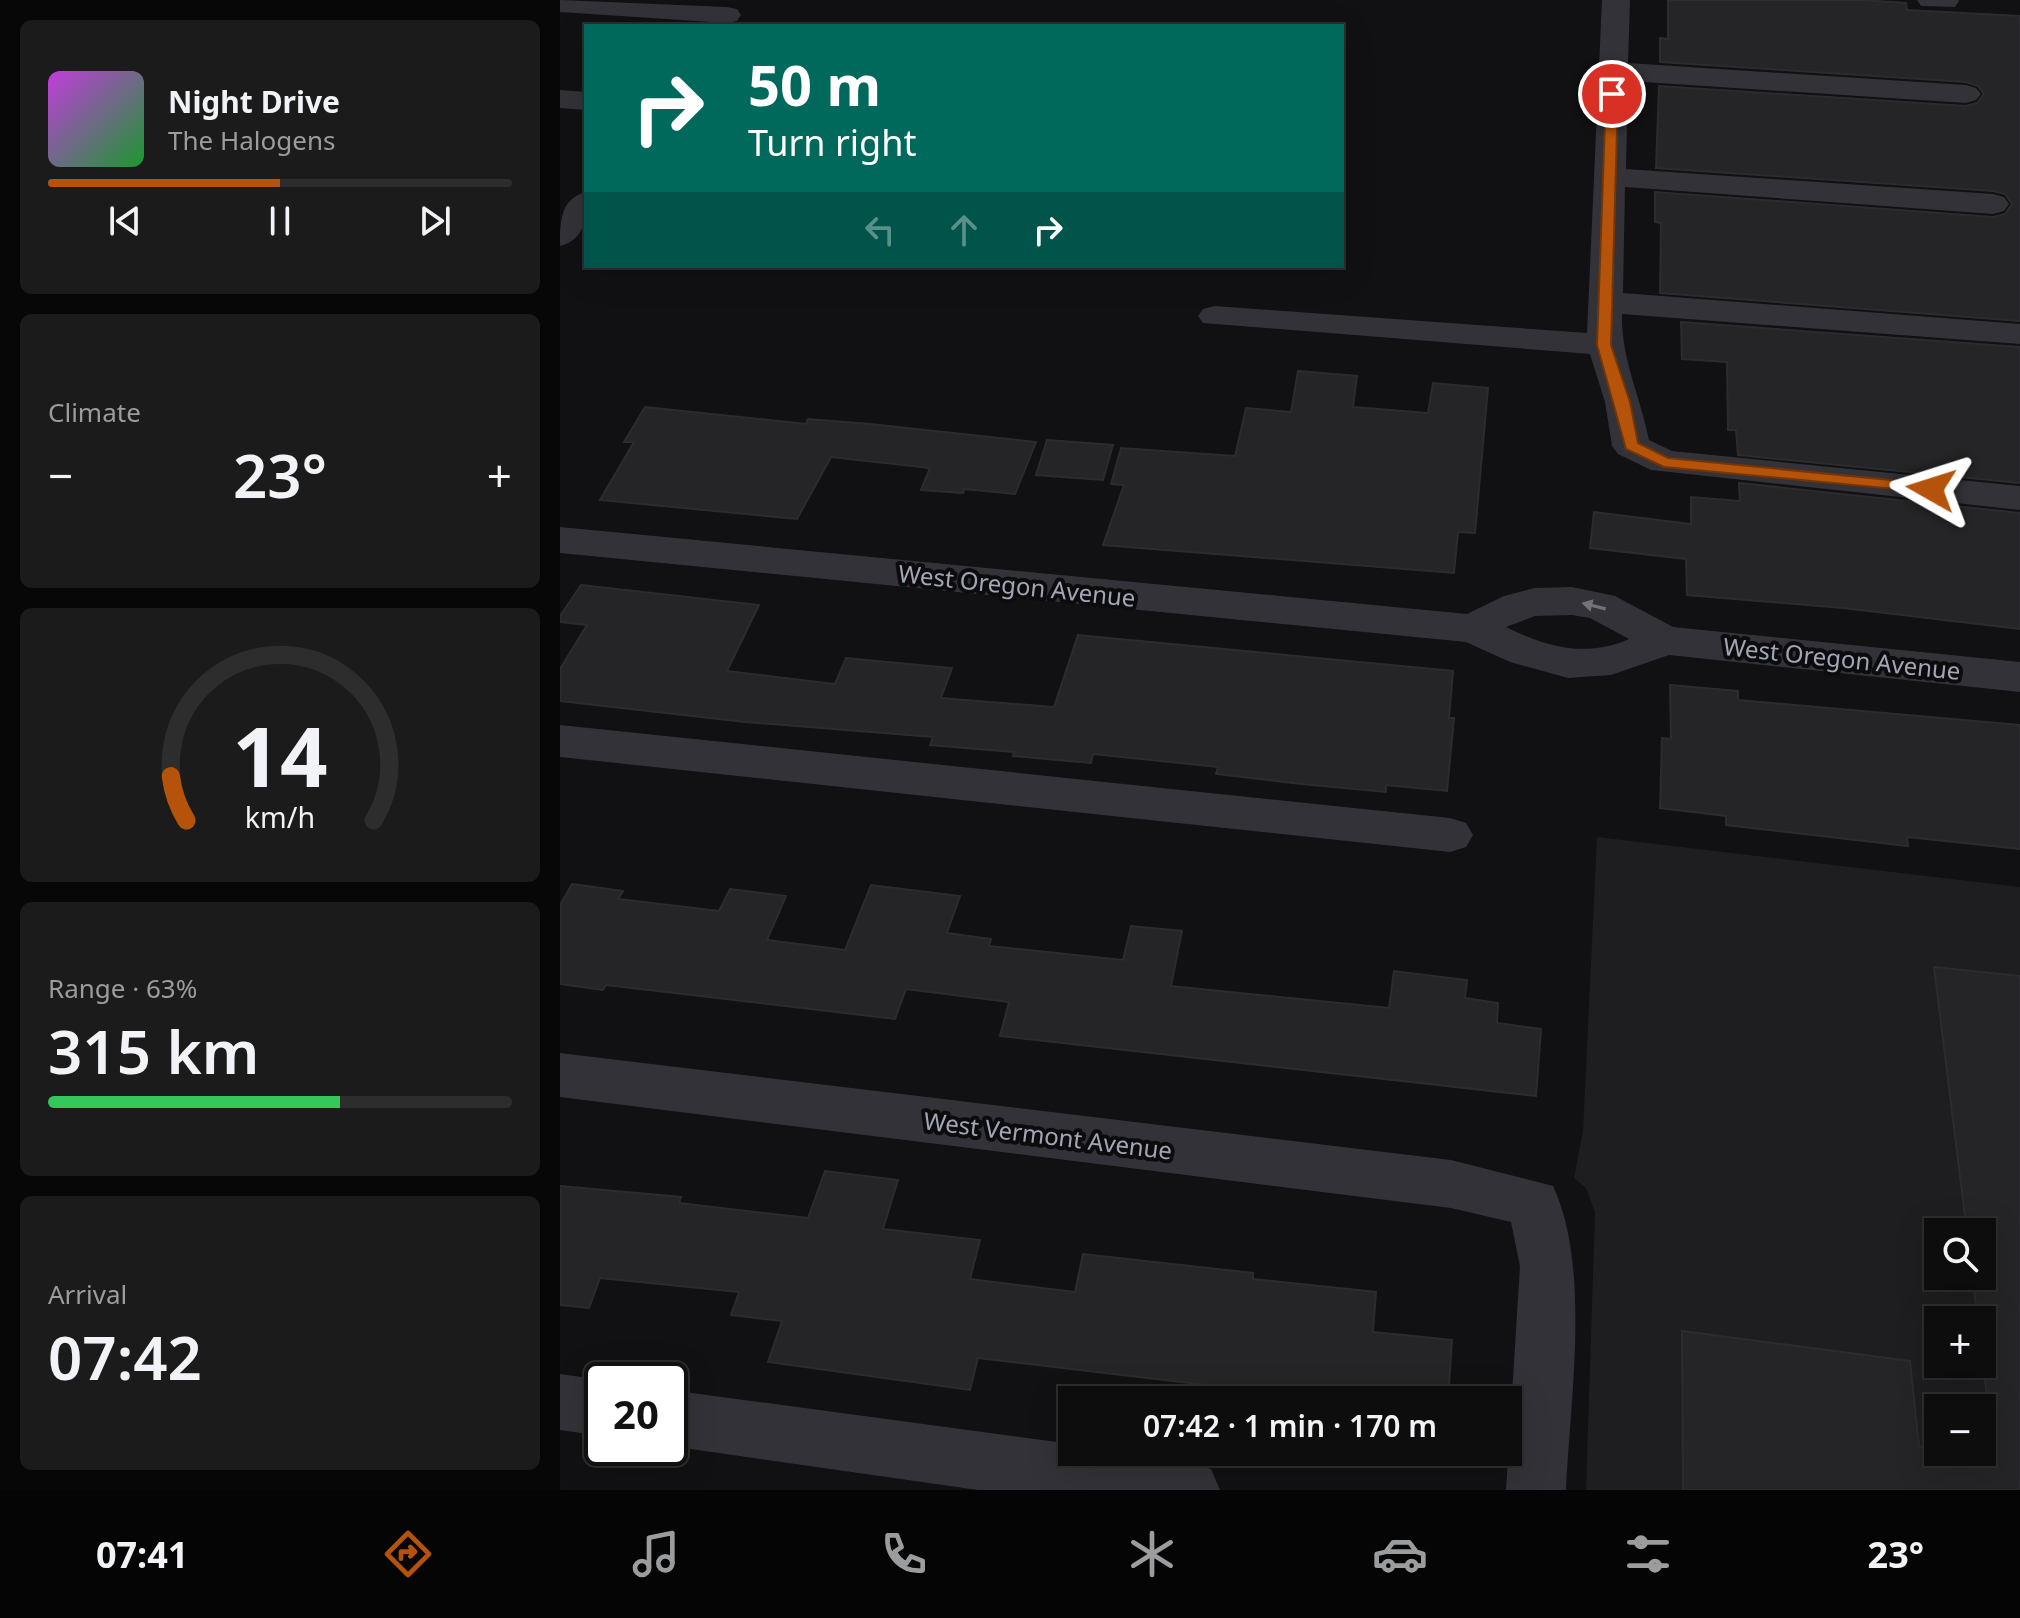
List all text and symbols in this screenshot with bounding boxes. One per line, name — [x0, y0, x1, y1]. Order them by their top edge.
text: 50 m — [748, 46, 881, 122]
icon: right — [616, 56, 720, 160]
pin — [1578, 60, 1646, 128]
icon: arrive — [1590, 72, 1634, 116]
text: Night Drive — [168, 81, 340, 122]
text: Turn right — [748, 118, 916, 167]
text: The Halogens — [168, 122, 335, 158]
icon: previous — [103, 199, 147, 243]
icon: pause — [258, 199, 302, 243]
icon: next — [413, 199, 457, 243]
icon: left — [858, 208, 902, 252]
icon: ahead — [942, 208, 986, 252]
icon: right — [1026, 208, 1070, 252]
text: Climate — [48, 394, 141, 430]
text: 23° — [233, 434, 327, 516]
text: − — [48, 445, 73, 505]
text: + — [487, 445, 512, 505]
position arrow — [1889, 447, 1973, 531]
street label: West Oregon Avenue — [897, 556, 1137, 614]
one-way arrow — [1582, 599, 1607, 612]
street label: West Oregon Avenue — [1722, 629, 1962, 687]
text: 14 — [232, 698, 328, 811]
text: km/h — [245, 797, 315, 836]
text: Range · 63% — [48, 970, 197, 1006]
text: 315 km — [48, 1010, 259, 1092]
street label: West Vermont Avenue — [922, 1103, 1174, 1167]
map controls — [1924, 1218, 1996, 1466]
button: search — [1924, 1218, 1996, 1290]
text: Arrival — [48, 1276, 127, 1312]
button: + — [1924, 1306, 1996, 1378]
text: 07:42 — [48, 1316, 202, 1398]
speed limit sign: 20 — [584, 1362, 688, 1466]
button: − — [1924, 1394, 1996, 1466]
text: 07:42 · 1 min · 170 m — [1143, 1405, 1437, 1446]
icon: directions — [380, 1526, 436, 1582]
icon: music — [628, 1526, 684, 1582]
icon: phone — [876, 1526, 932, 1582]
icon: climate — [1124, 1526, 1180, 1582]
icon: car — [1372, 1526, 1428, 1582]
icon: filters — [1620, 1526, 1676, 1582]
text: 07:41 — [96, 1530, 188, 1579]
text: 23° — [1868, 1530, 1924, 1579]

